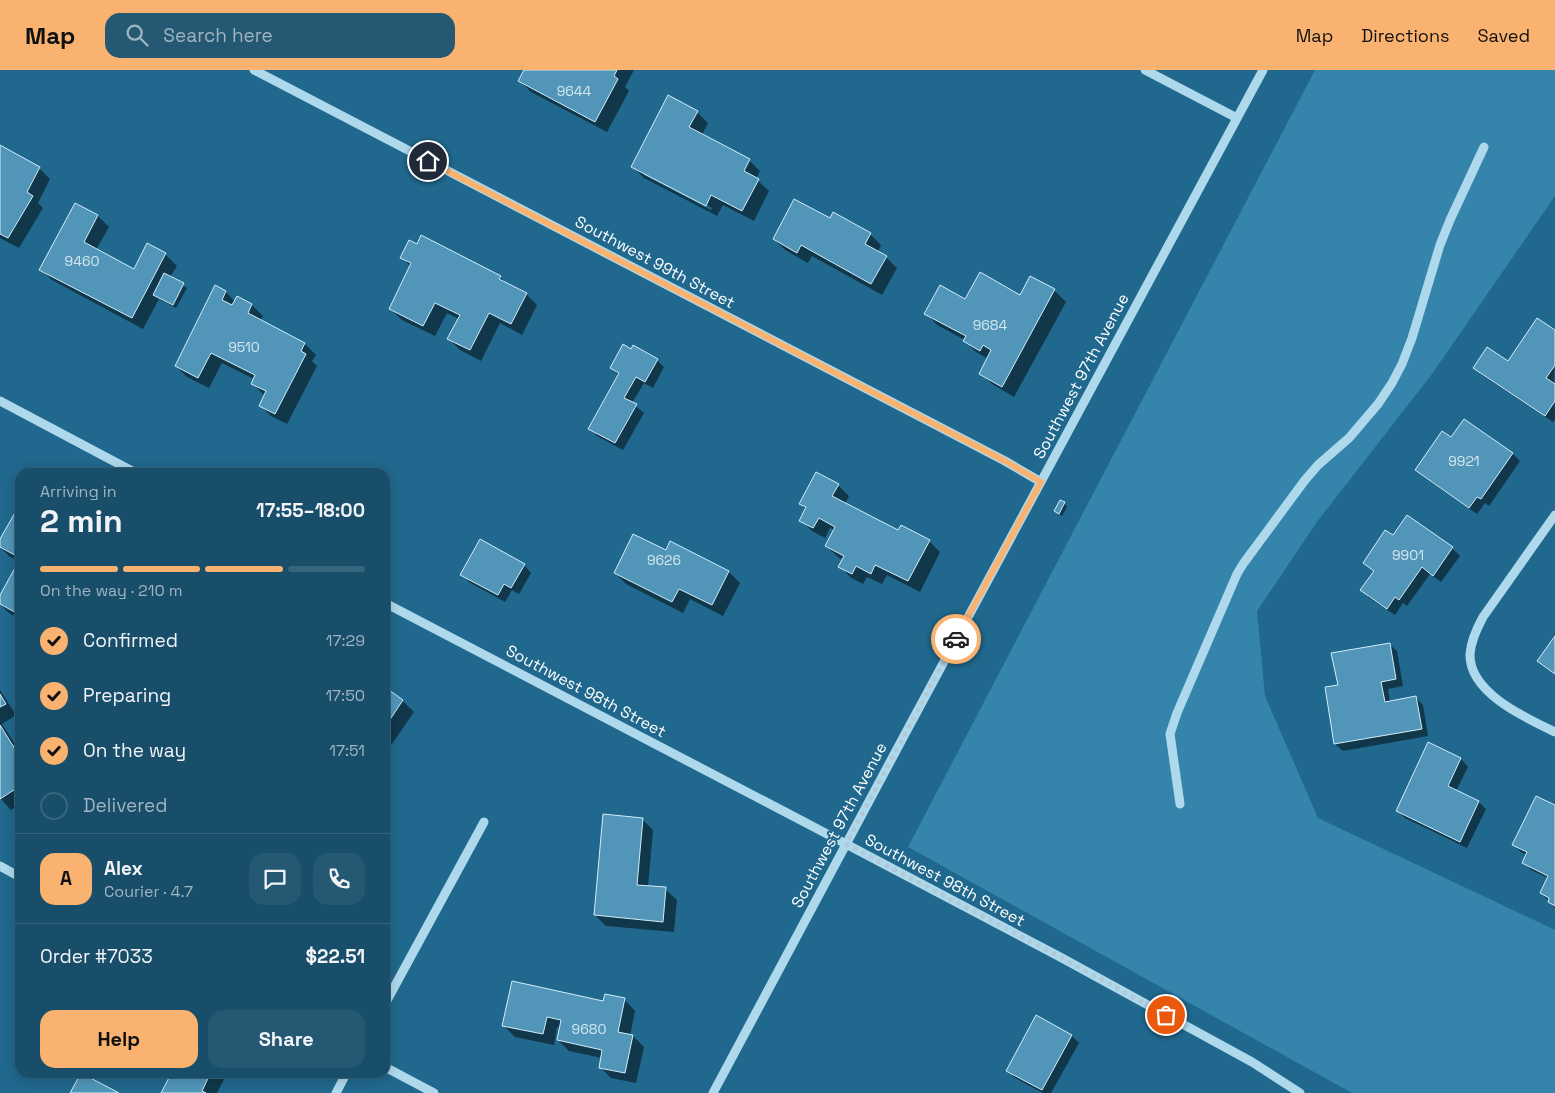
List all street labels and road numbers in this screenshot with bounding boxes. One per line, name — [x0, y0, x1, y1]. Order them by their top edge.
street label: Southwest 99th Street — [571, 211, 739, 313]
street label: Southwest 97th Avenue — [1028, 290, 1134, 462]
street label: Southwest 98th Street — [502, 640, 670, 742]
street label: Southwest 97th Avenue — [786, 739, 892, 911]
street label: Southwest 98th Street — [861, 829, 1029, 931]

